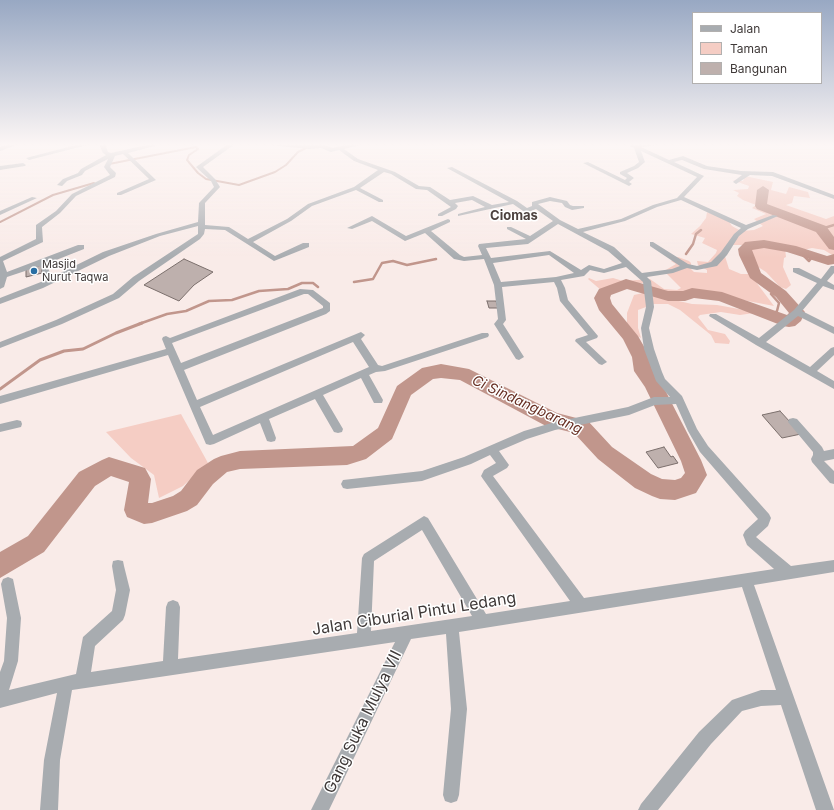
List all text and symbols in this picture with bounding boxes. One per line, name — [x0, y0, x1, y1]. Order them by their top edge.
legend — [692, 12, 822, 84]
text: Jalan — [730, 21, 760, 36]
text: Taman — [730, 41, 768, 56]
text: Bangunan — [730, 61, 787, 76]
district label: Ciomas — [490, 208, 538, 224]
place label: Masjid Nurut Taqwa — [42, 258, 109, 284]
marker: Masjid Nurut Taqwa — [29, 266, 39, 276]
water label: Ci Sindangbarang — [469, 372, 585, 438]
street label: Jalan Ciburial Pintu Ledang — [311, 588, 517, 640]
street label: Gang Suka Mulya VII — [320, 647, 406, 797]

